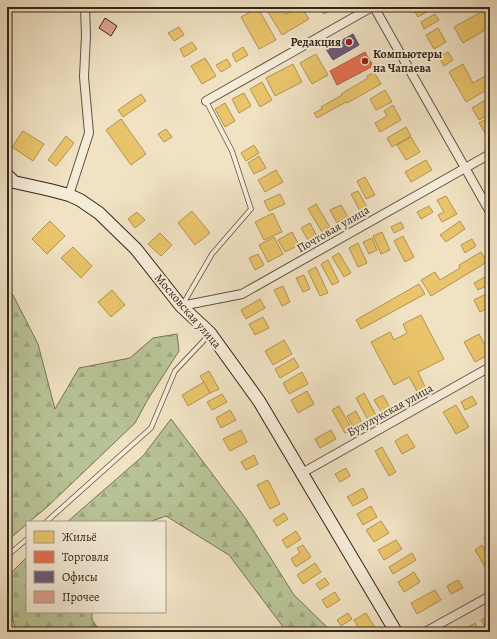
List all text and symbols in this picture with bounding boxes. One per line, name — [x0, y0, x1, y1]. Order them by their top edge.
place label: Редакция — [291, 34, 341, 50]
marker: Редакция — [344, 37, 354, 47]
place label: Компьютеры на Чапаева — [373, 46, 442, 76]
marker: Компьютеры на Чапаева — [360, 56, 370, 66]
street label: Почтовая улица — [294, 201, 373, 256]
street label: Московская улица — [151, 270, 225, 352]
street label: Бузулукская улица — [344, 379, 436, 440]
legend — [26, 521, 166, 613]
text: Жильё — [62, 529, 97, 545]
text: Торговля — [62, 549, 109, 565]
text: Офисы — [62, 569, 98, 585]
text: Прочее — [62, 589, 100, 605]

